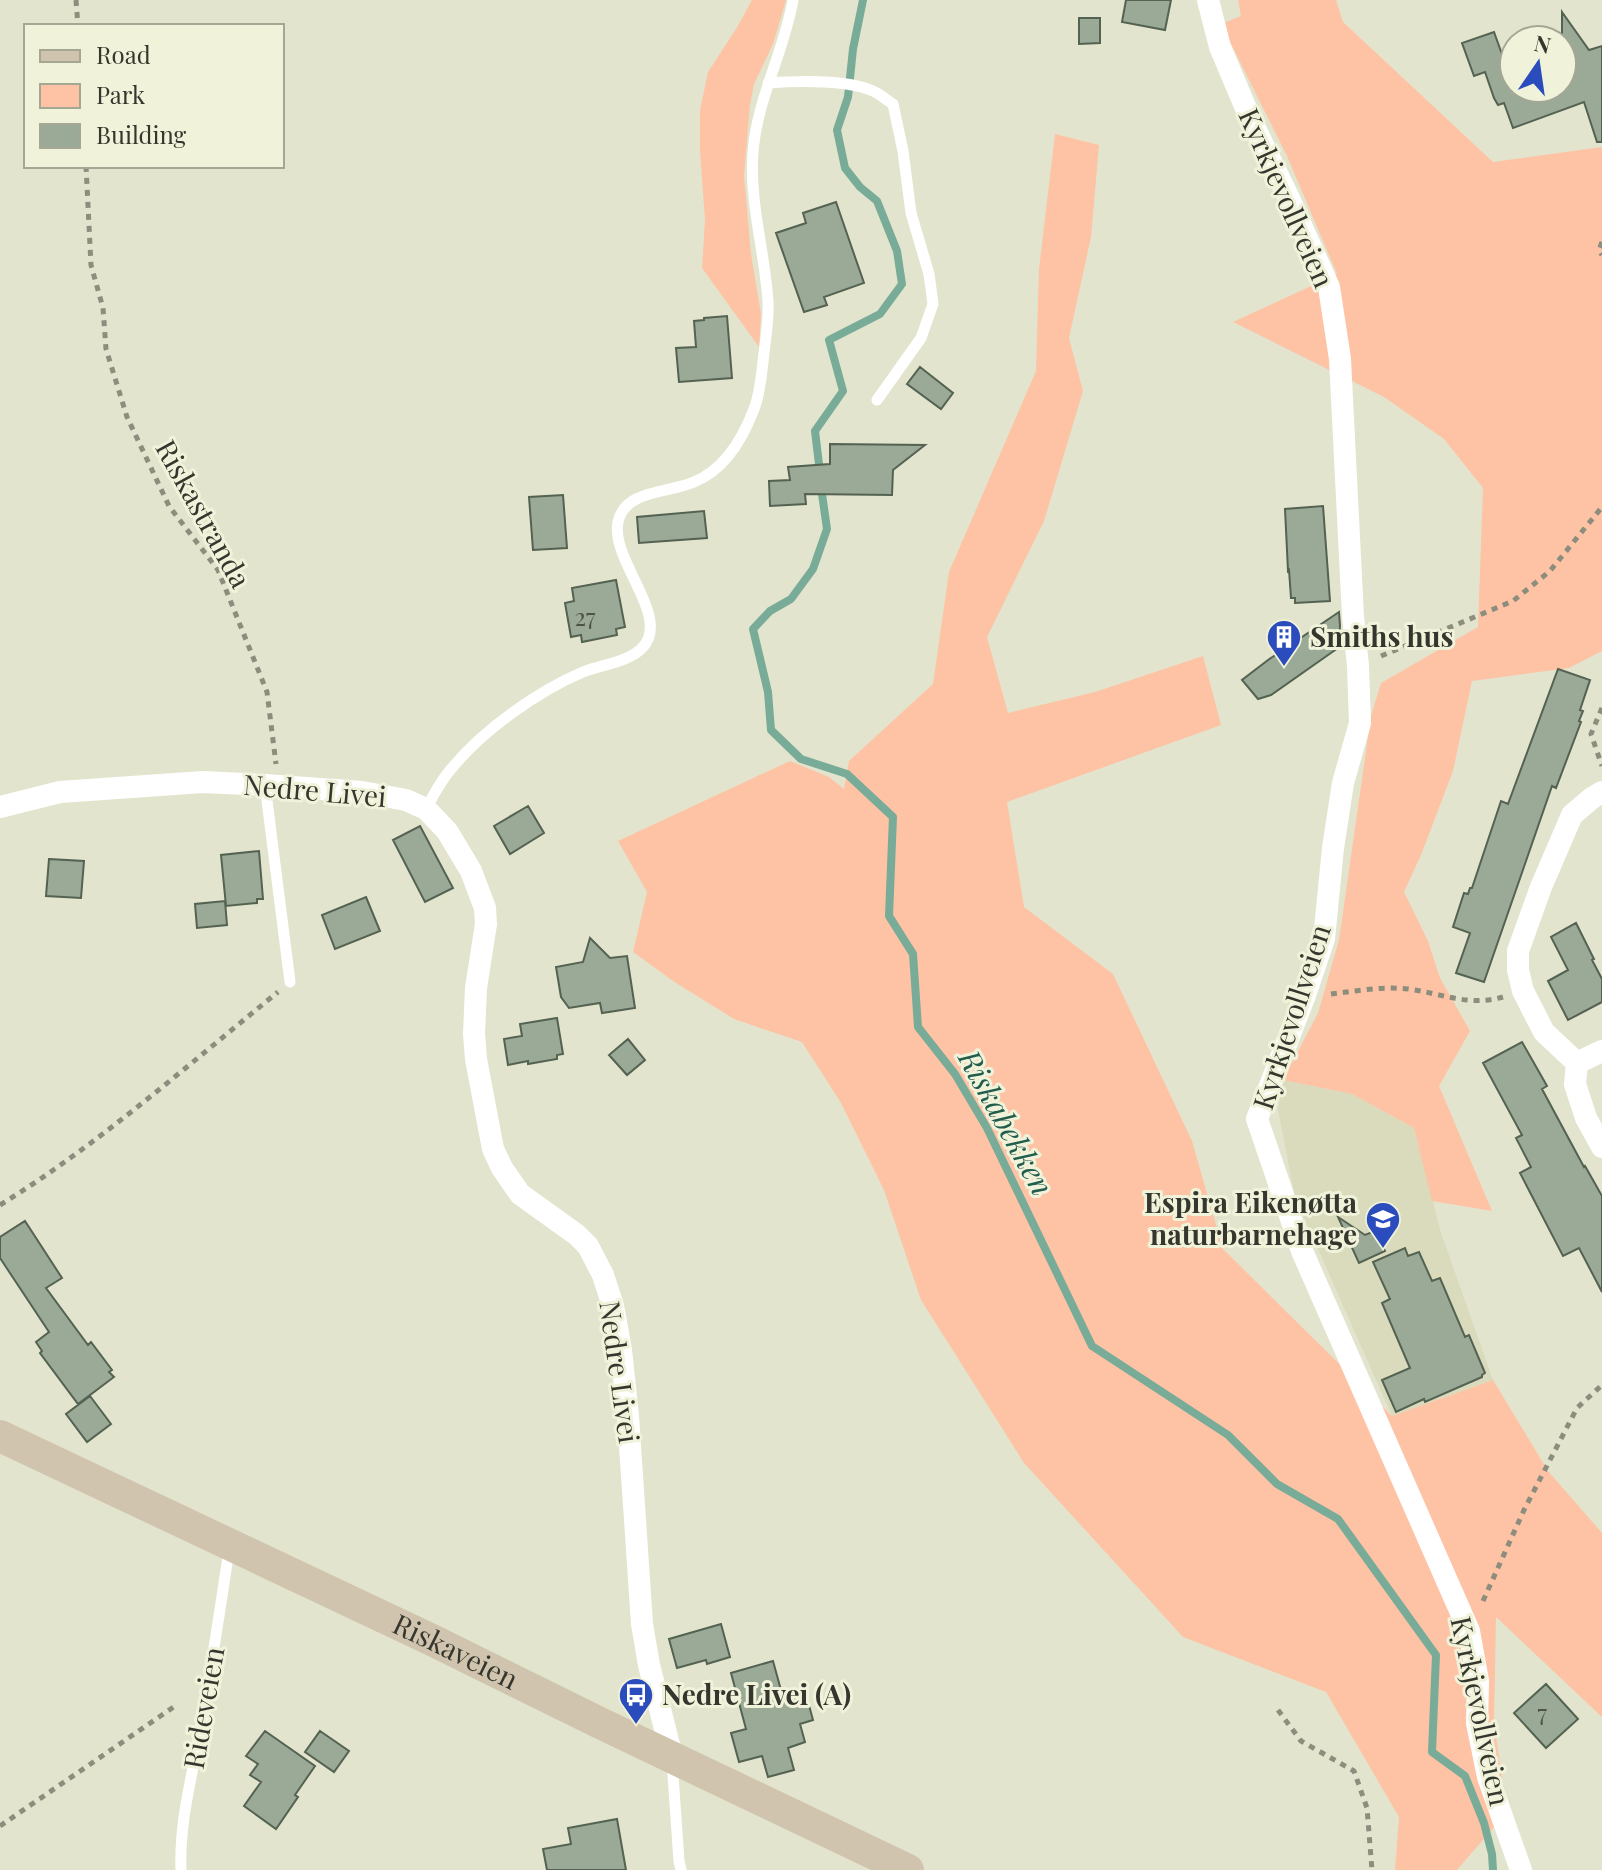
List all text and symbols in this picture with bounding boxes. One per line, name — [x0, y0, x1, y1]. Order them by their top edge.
legend — [24, 24, 284, 168]
north arrow — [1498, 24, 1578, 104]
text: N — [1532, 27, 1554, 60]
text: Road — [96, 38, 151, 70]
text: Park — [96, 78, 146, 110]
street label: Kyrkjevollveien — [1231, 102, 1344, 293]
text: Building — [96, 118, 187, 150]
street label: Riskastranda — [148, 433, 260, 594]
house number: 27 — [574, 600, 596, 632]
place label: Smiths hus — [1310, 617, 1453, 654]
building icon: Smiths hus — [1265, 618, 1303, 668]
street label: Nedre Livei — [242, 765, 388, 814]
street label: Kyrkjevollveien — [1243, 919, 1338, 1114]
water label: Riskabekken — [950, 1041, 1063, 1202]
place label: Espira Eikenøtta naturbarnehage — [1144, 1183, 1357, 1252]
school or university icon: Espira Eikenøtta naturbarnehage — [1364, 1200, 1402, 1250]
street label: Nedre Livei — [592, 1298, 649, 1445]
street label: Riskaveien — [388, 1604, 525, 1697]
street label: Kyrkjevollveien — [1443, 1613, 1520, 1809]
street label: Rideveien — [174, 1644, 232, 1772]
place label: Nedre Livei (A) — [662, 1675, 851, 1712]
bus stop icon: Nedre Livei (A) — [617, 1676, 655, 1726]
house number: 7 — [1537, 1696, 1547, 1728]

